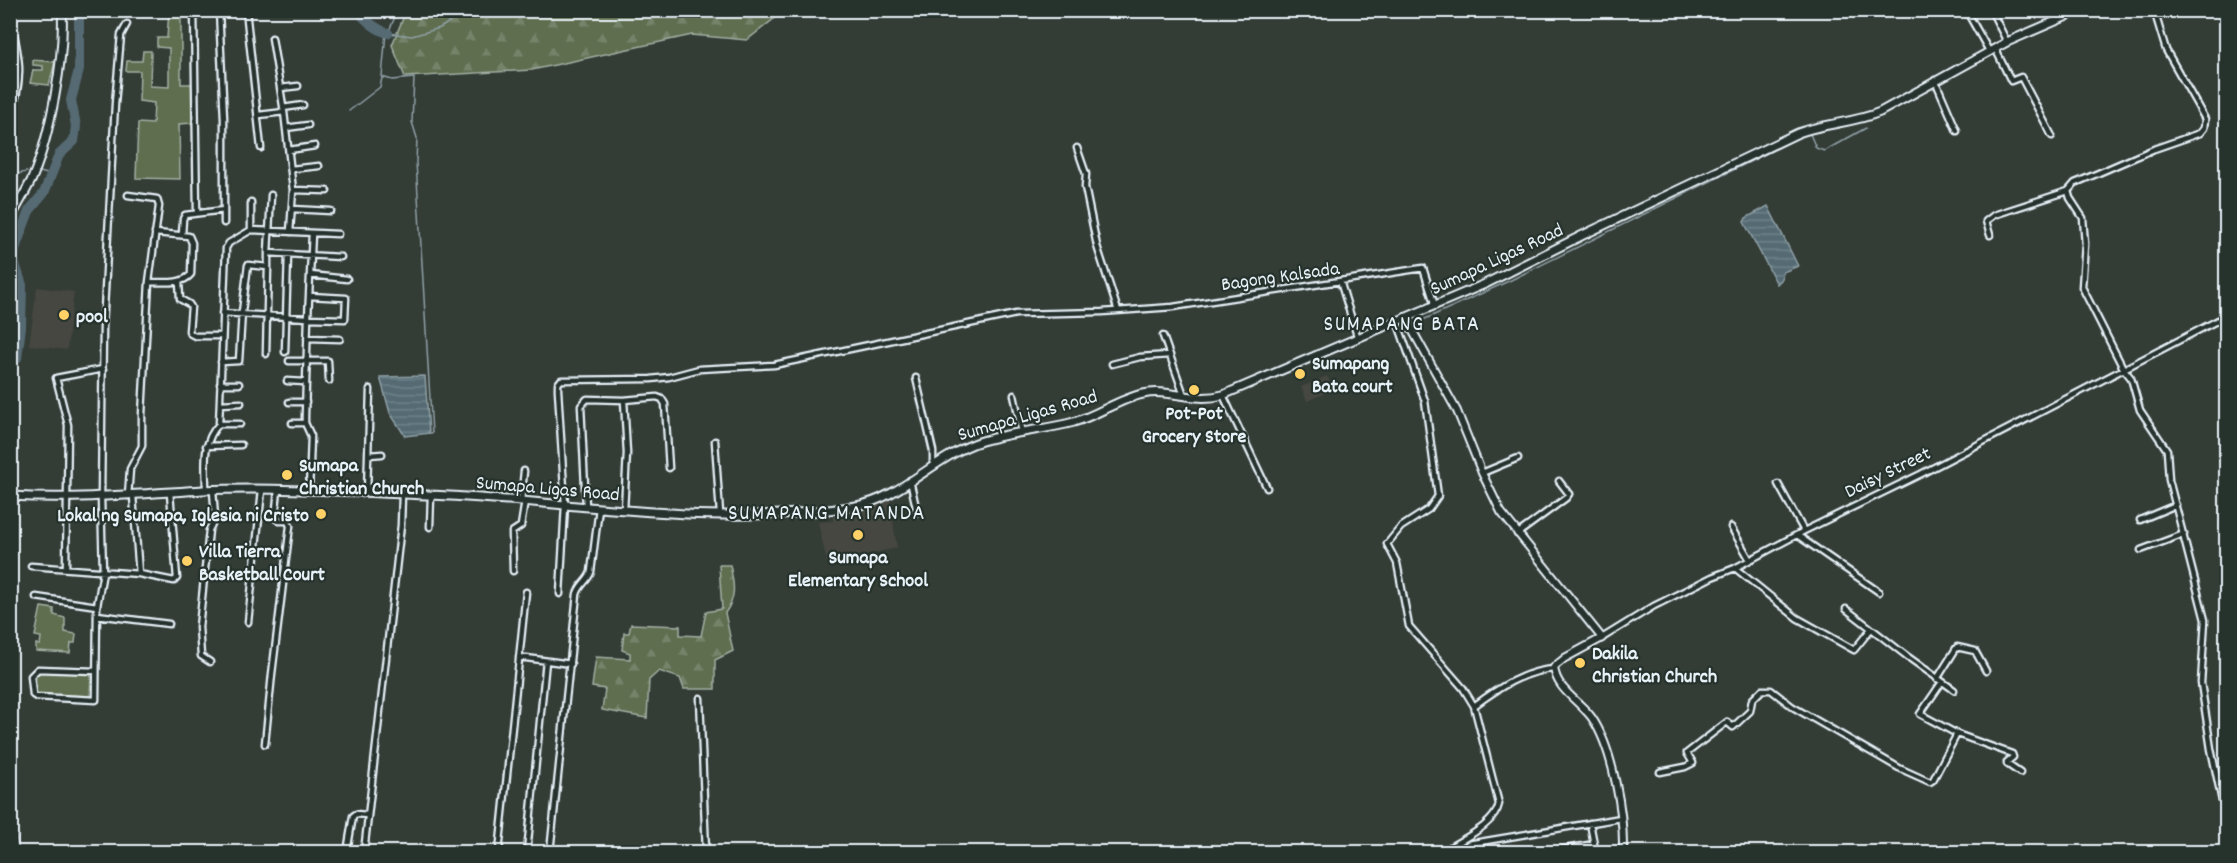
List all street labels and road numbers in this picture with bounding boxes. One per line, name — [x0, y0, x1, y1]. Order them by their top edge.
street label: Sumapa Ligas Road — [1426, 218, 1568, 304]
street label: Bagong Kalsada — [1220, 256, 1342, 300]
street label: Sumapa Ligas Road — [955, 384, 1101, 450]
street label: Daisy Street — [1840, 441, 1936, 507]
street label: Sumapa Ligas Road — [475, 470, 621, 510]

